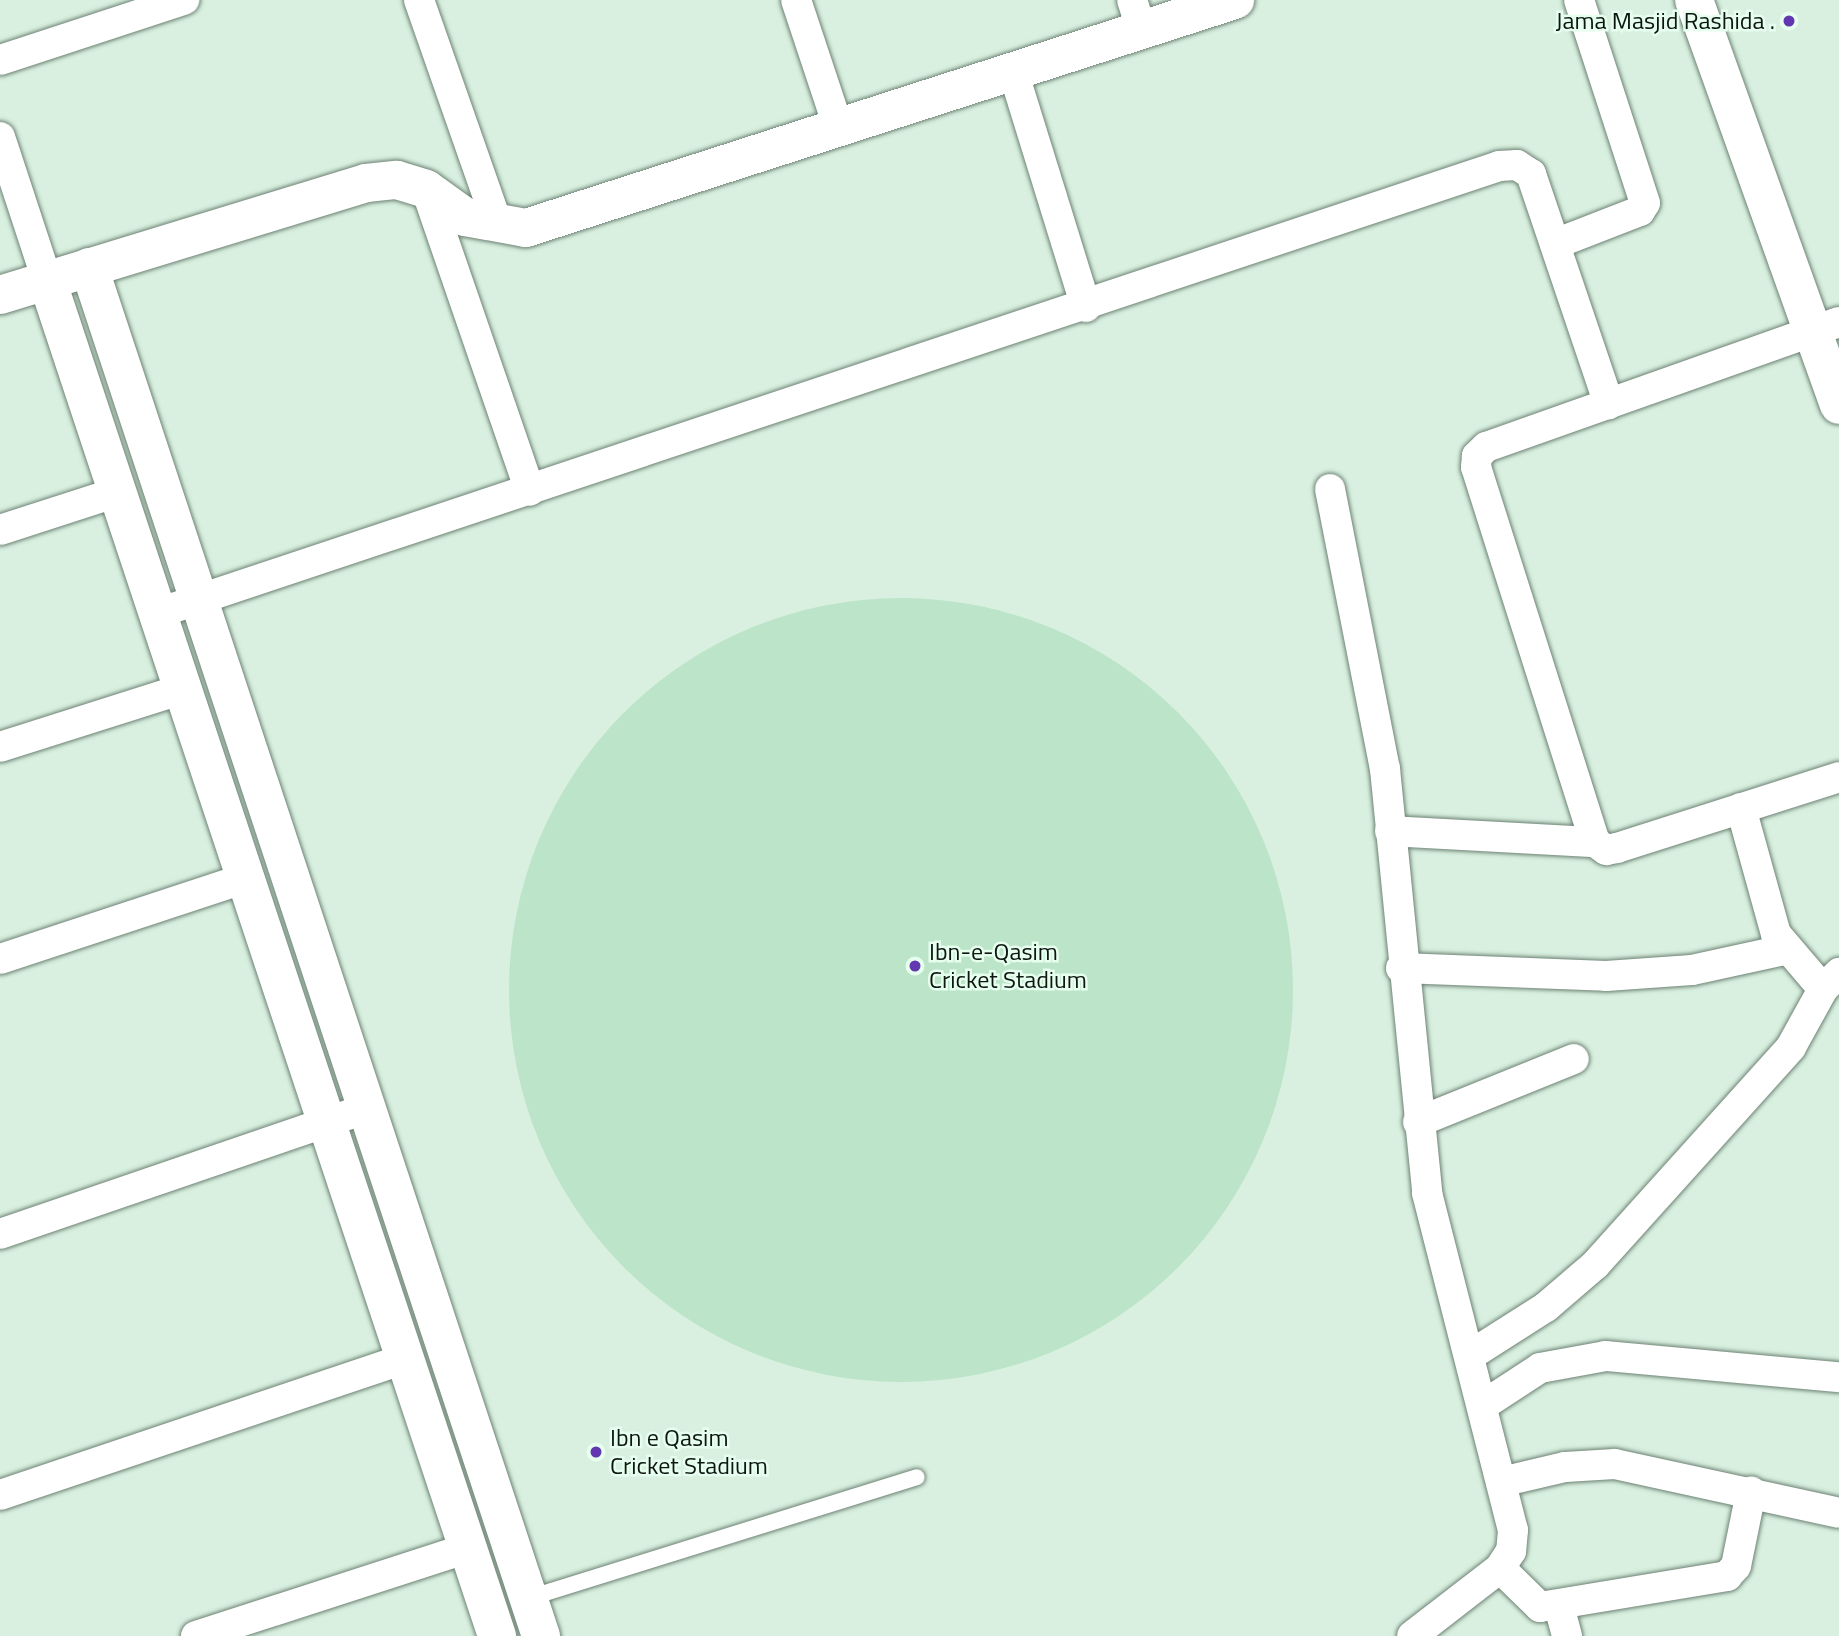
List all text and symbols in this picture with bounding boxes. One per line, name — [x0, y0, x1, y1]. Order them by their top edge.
place label: Jama Masjid Rashida . — [1556, 7, 1775, 35]
marker: Jama Masjid Rashida . — [1781, 13, 1797, 29]
place label: Ibn-e-Qasim Cricket Stadium — [929, 938, 1087, 994]
marker: Ibn-e-Qasim Cricket Stadium — [907, 958, 923, 974]
place label: Ibn e Qasim Cricket Stadium — [610, 1424, 768, 1480]
marker: Ibn e Qasim Cricket Stadium — [588, 1444, 604, 1460]

